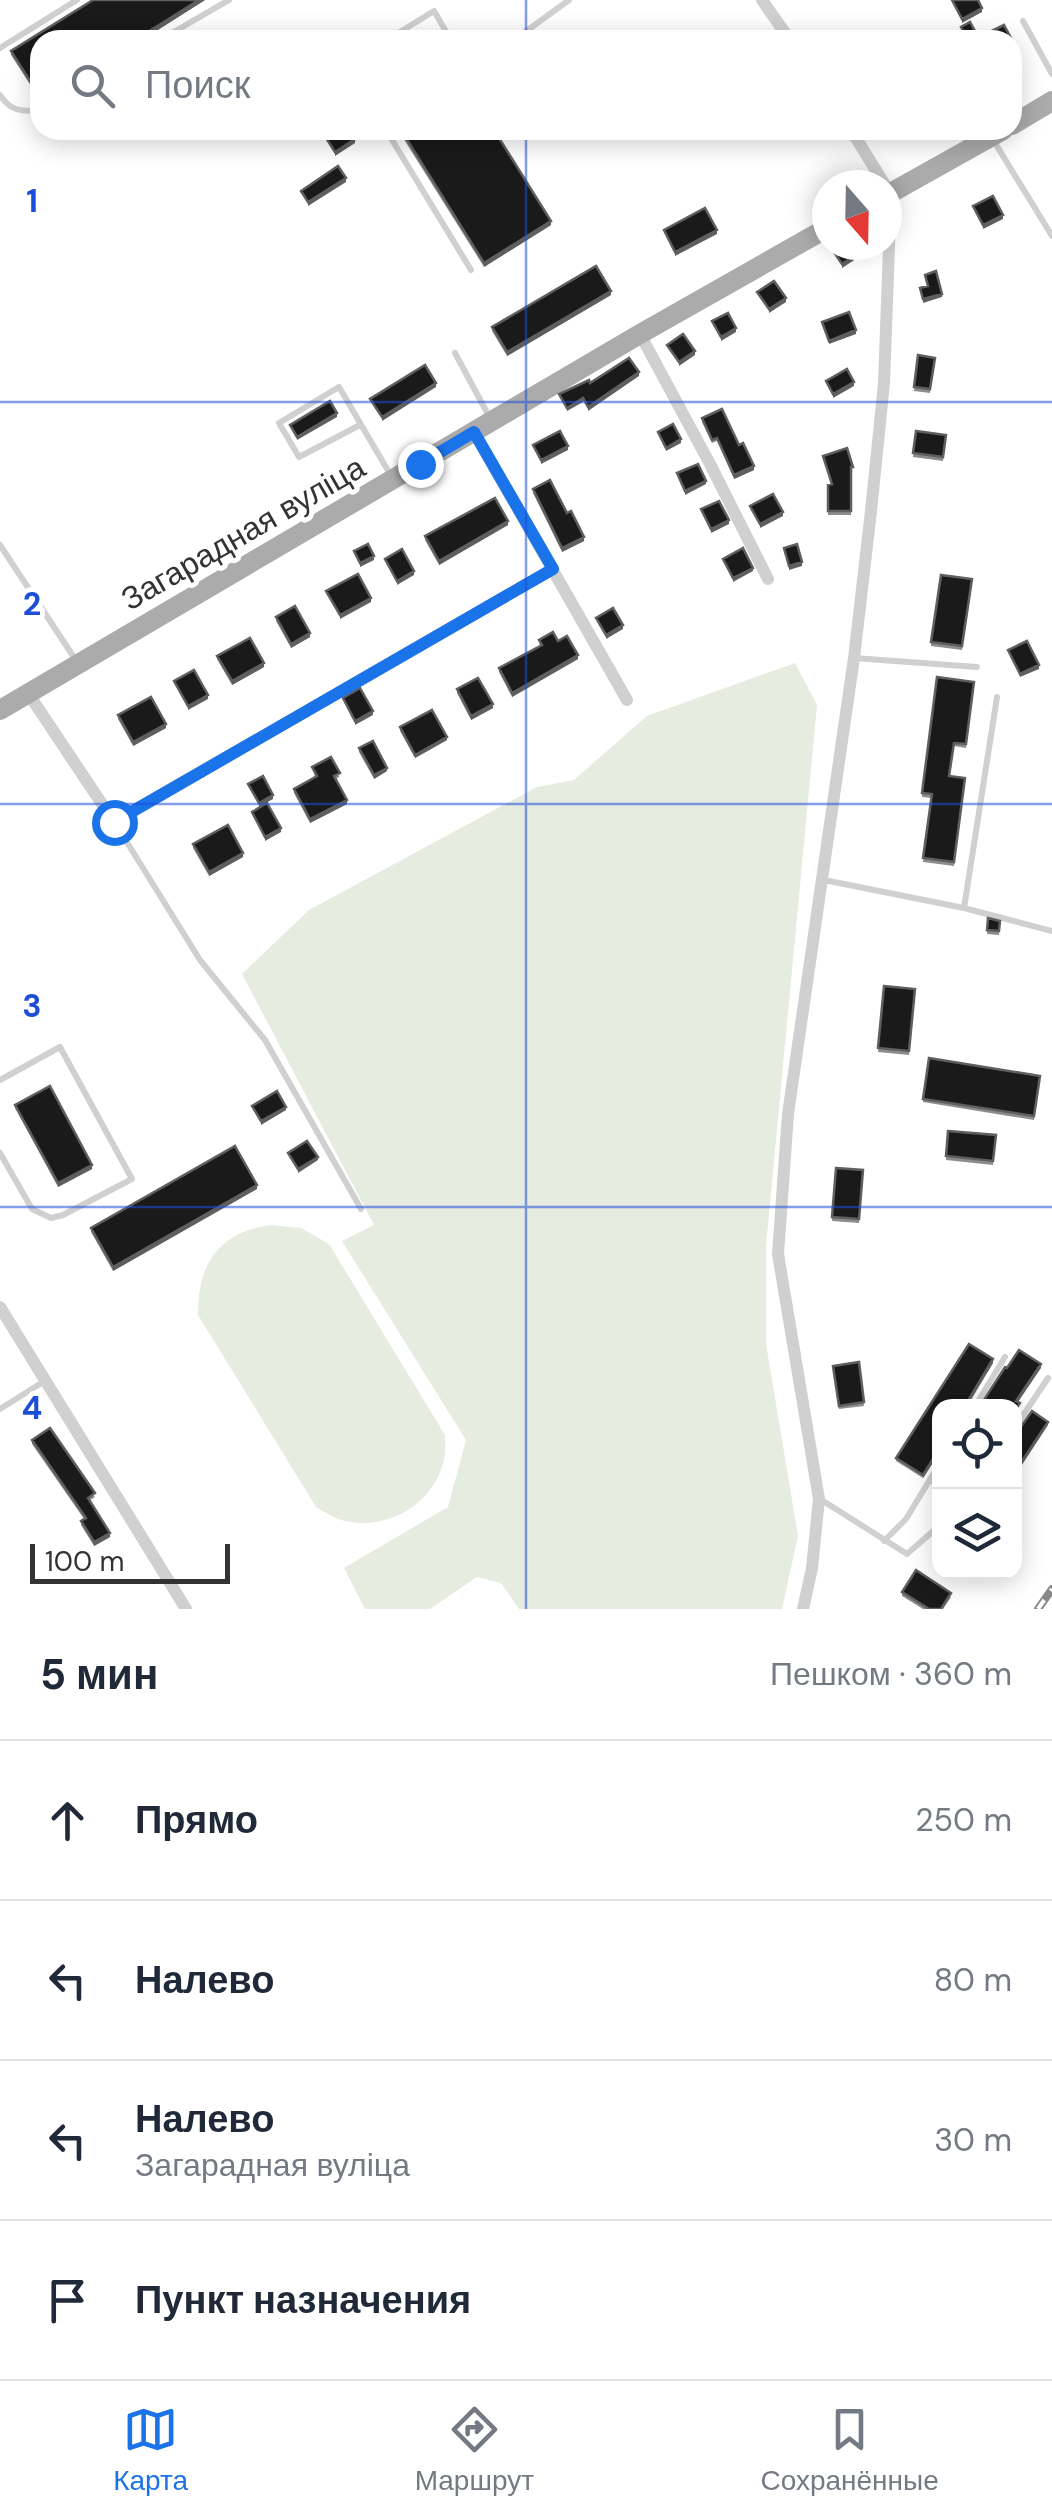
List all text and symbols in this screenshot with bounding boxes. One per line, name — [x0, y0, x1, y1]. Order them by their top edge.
search box — [30, 30, 1022, 140]
icon: search — [65, 58, 120, 113]
text: Поиск — [145, 60, 250, 110]
north arrow — [812, 170, 902, 260]
text: 1 — [26, 180, 38, 222]
route end — [398, 442, 444, 488]
street label: Загарадная вуліца — [113, 446, 373, 620]
text: 2 — [23, 583, 41, 625]
route start — [92, 800, 138, 846]
text: 3 — [22, 985, 42, 1027]
text: 4 — [22, 1387, 42, 1429]
map controls — [932, 1399, 1022, 1579]
button: locate — [932, 1399, 1022, 1489]
button: layers — [932, 1489, 1022, 1579]
scale bar — [30, 1539, 230, 1584]
text: 100 m — [45, 1543, 124, 1580]
text: 5 мин — [40, 1647, 158, 1702]
text: Пешком · 360 m — [770, 1653, 1012, 1695]
icon: ahead — [40, 1793, 95, 1848]
text: Прямо — [135, 1795, 258, 1845]
text: 250 m — [915, 1799, 1012, 1841]
icon: left — [40, 1953, 95, 2008]
text: Налево — [135, 1955, 274, 2005]
text: 80 m — [934, 1959, 1012, 2001]
text: Налево — [135, 2094, 274, 2144]
icon: left — [40, 2113, 95, 2168]
text: 30 m — [934, 2119, 1012, 2161]
text: Загарадная вуліца — [135, 2144, 410, 2186]
icon: arrive — [40, 2273, 95, 2328]
text: Пункт назначения — [135, 2275, 471, 2325]
tab: Карта — [113, 2402, 188, 2499]
tab: Маршрут — [415, 2402, 534, 2499]
tab: Сохранённые — [760, 2402, 939, 2499]

